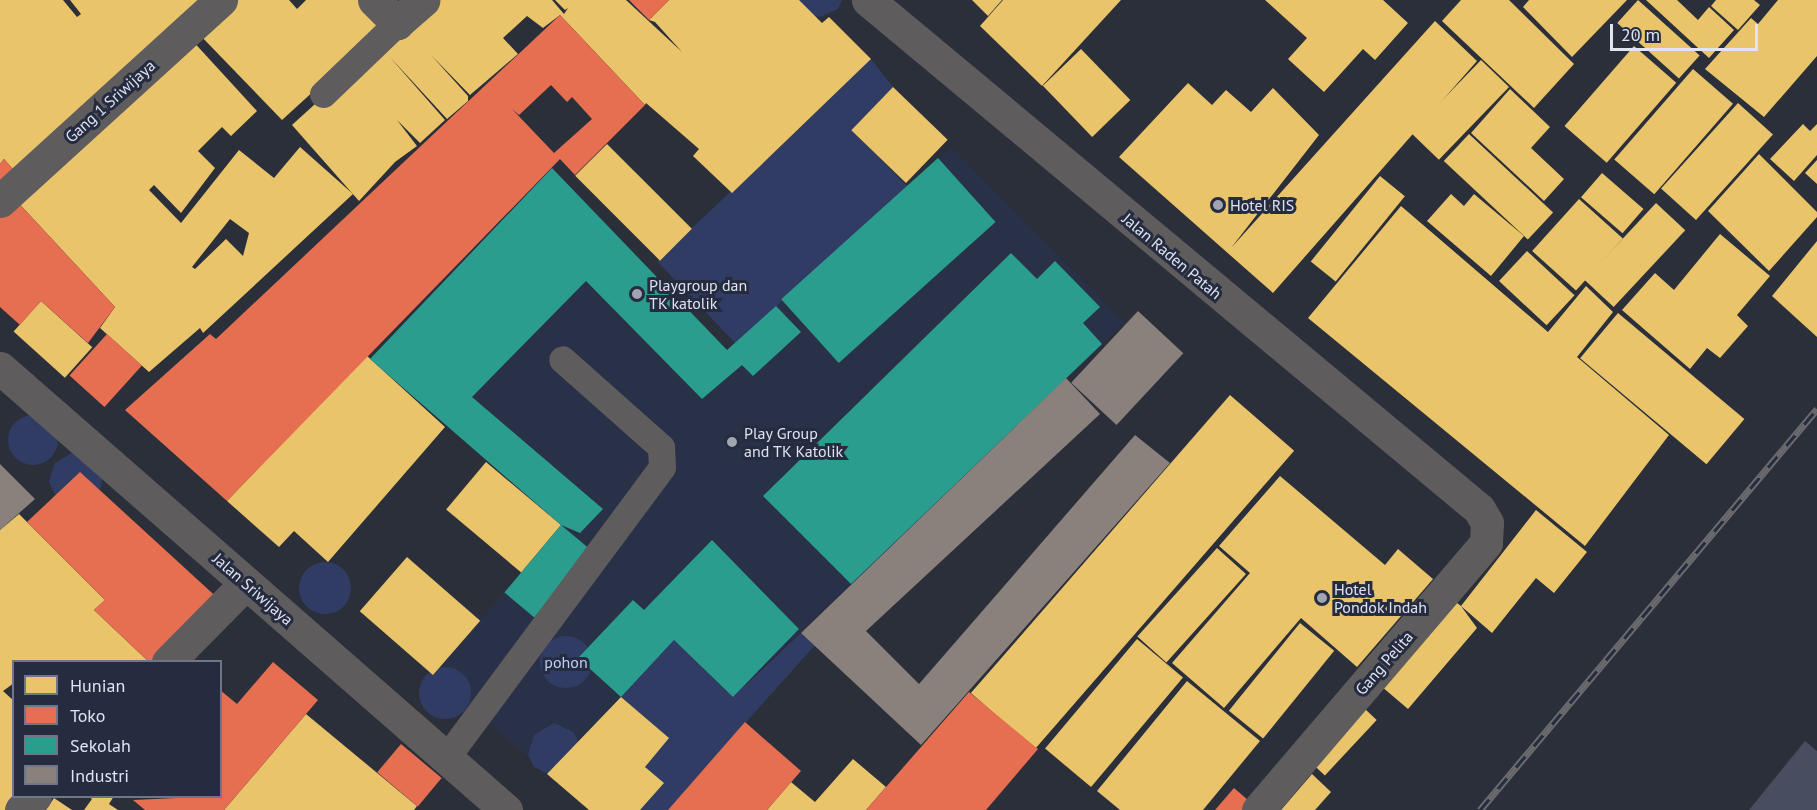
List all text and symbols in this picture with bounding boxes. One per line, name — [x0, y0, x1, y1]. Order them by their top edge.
scale bar — [1613, 12, 1762, 50]
text: 20 m — [1621, 23, 1660, 46]
street label: Gang 1 Sriwijaya — [61, 56, 159, 146]
place label: Hotel RIS — [1230, 195, 1294, 215]
marker: Hotel RIS — [1211, 198, 1225, 212]
street label: Jalan Raden Patah — [1118, 209, 1226, 303]
place label: Playgroup dan TK katolik — [649, 275, 747, 313]
marker: Playgroup dan TK katolik — [630, 287, 644, 301]
place label: Play Group and TK Katolik — [744, 423, 844, 461]
marker: Play Group and TK Katolik — [725, 435, 739, 449]
street label: Jalan Sriwijaya — [209, 549, 297, 629]
place label: Hotel Pondok Indah — [1334, 579, 1428, 617]
marker: Hotel Pondok Indah — [1315, 591, 1329, 605]
street label: Gang Pelita — [1351, 627, 1417, 699]
park label: pohon — [544, 652, 588, 672]
legend — [12, 660, 222, 798]
text: Hunian — [70, 674, 125, 697]
text: Toko — [70, 704, 105, 727]
text: Sekolah — [70, 734, 131, 757]
text: Industri — [70, 764, 129, 787]

